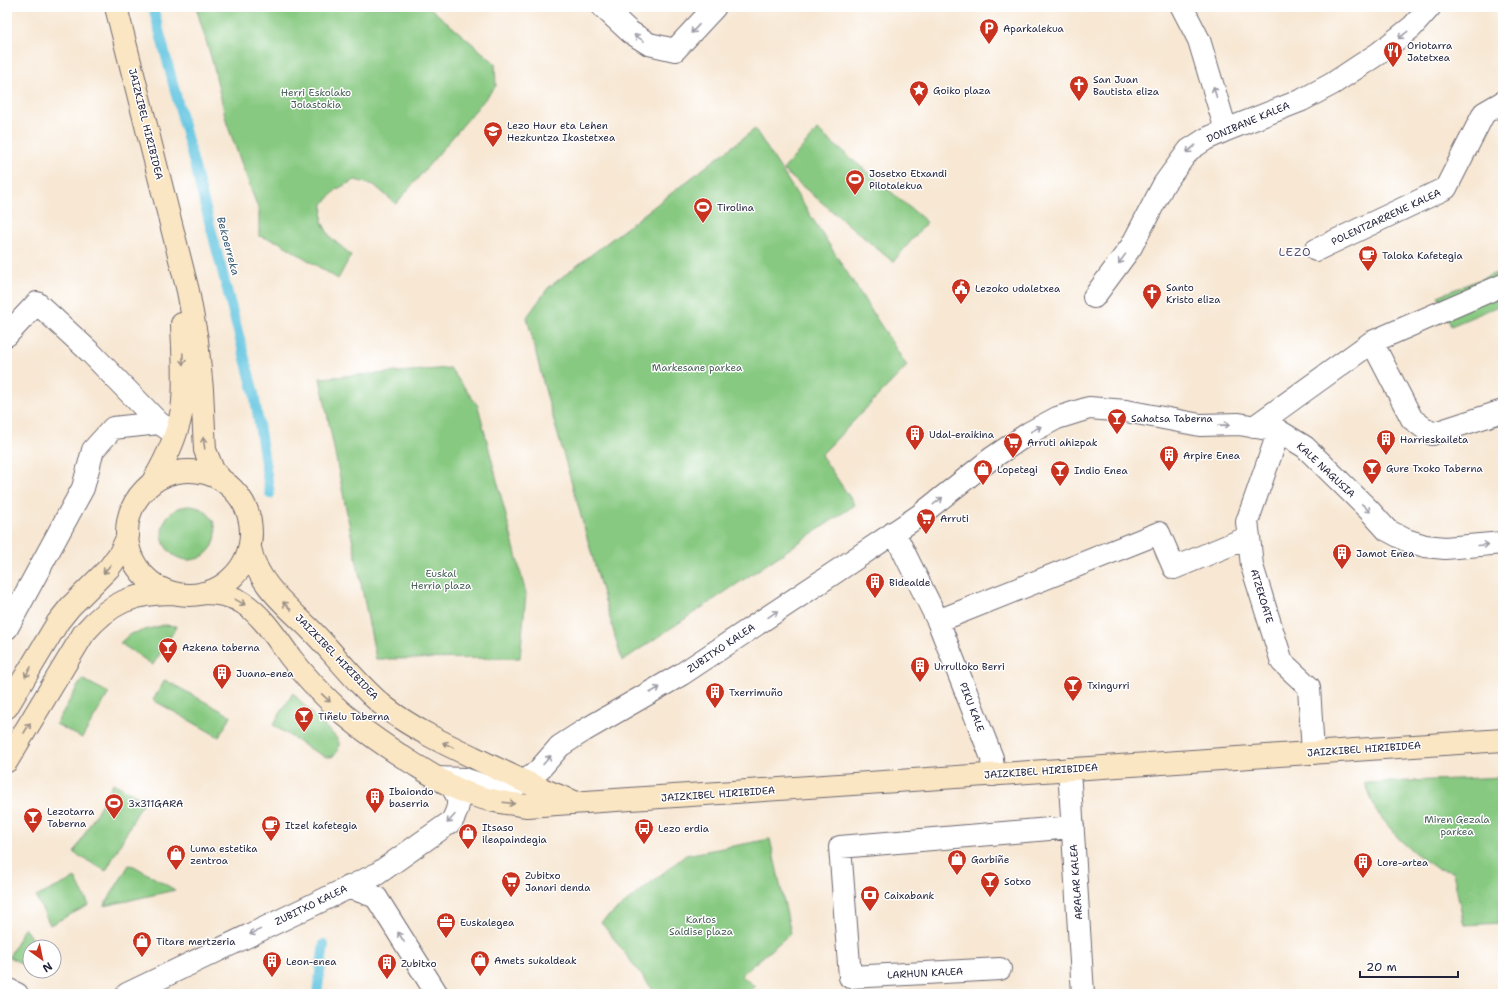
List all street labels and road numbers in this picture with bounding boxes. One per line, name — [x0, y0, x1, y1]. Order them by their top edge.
street label: JAIZKIBEL HIRIBIDEA — [126, 67, 166, 181]
street label: DONIBANE KALEA — [1205, 99, 1291, 145]
street label: POLENTZARRENE KALEA — [1329, 186, 1443, 248]
street label: KALE NAGUSIA — [1294, 440, 1358, 500]
street label: ATZEKOATE — [1248, 567, 1276, 625]
street label: JAIZKIBEL HIRIBIDEA — [293, 611, 381, 703]
street label: ZUBITXO KALEA — [685, 621, 757, 675]
street label: PIKU KALE — [957, 680, 987, 734]
street label: JAIZKIBEL HIRIBIDEA — [1307, 739, 1421, 759]
street label: JAIZKIBEL HIRIBIDEA — [984, 761, 1098, 781]
street label: JAIZKIBEL HIRIBIDEA — [661, 784, 775, 804]
street label: ARALAR KALEA — [1067, 844, 1085, 920]
street label: ZUBITXO KALEA — [273, 882, 349, 928]
street label: LARHUN KALEA — [887, 965, 963, 981]

